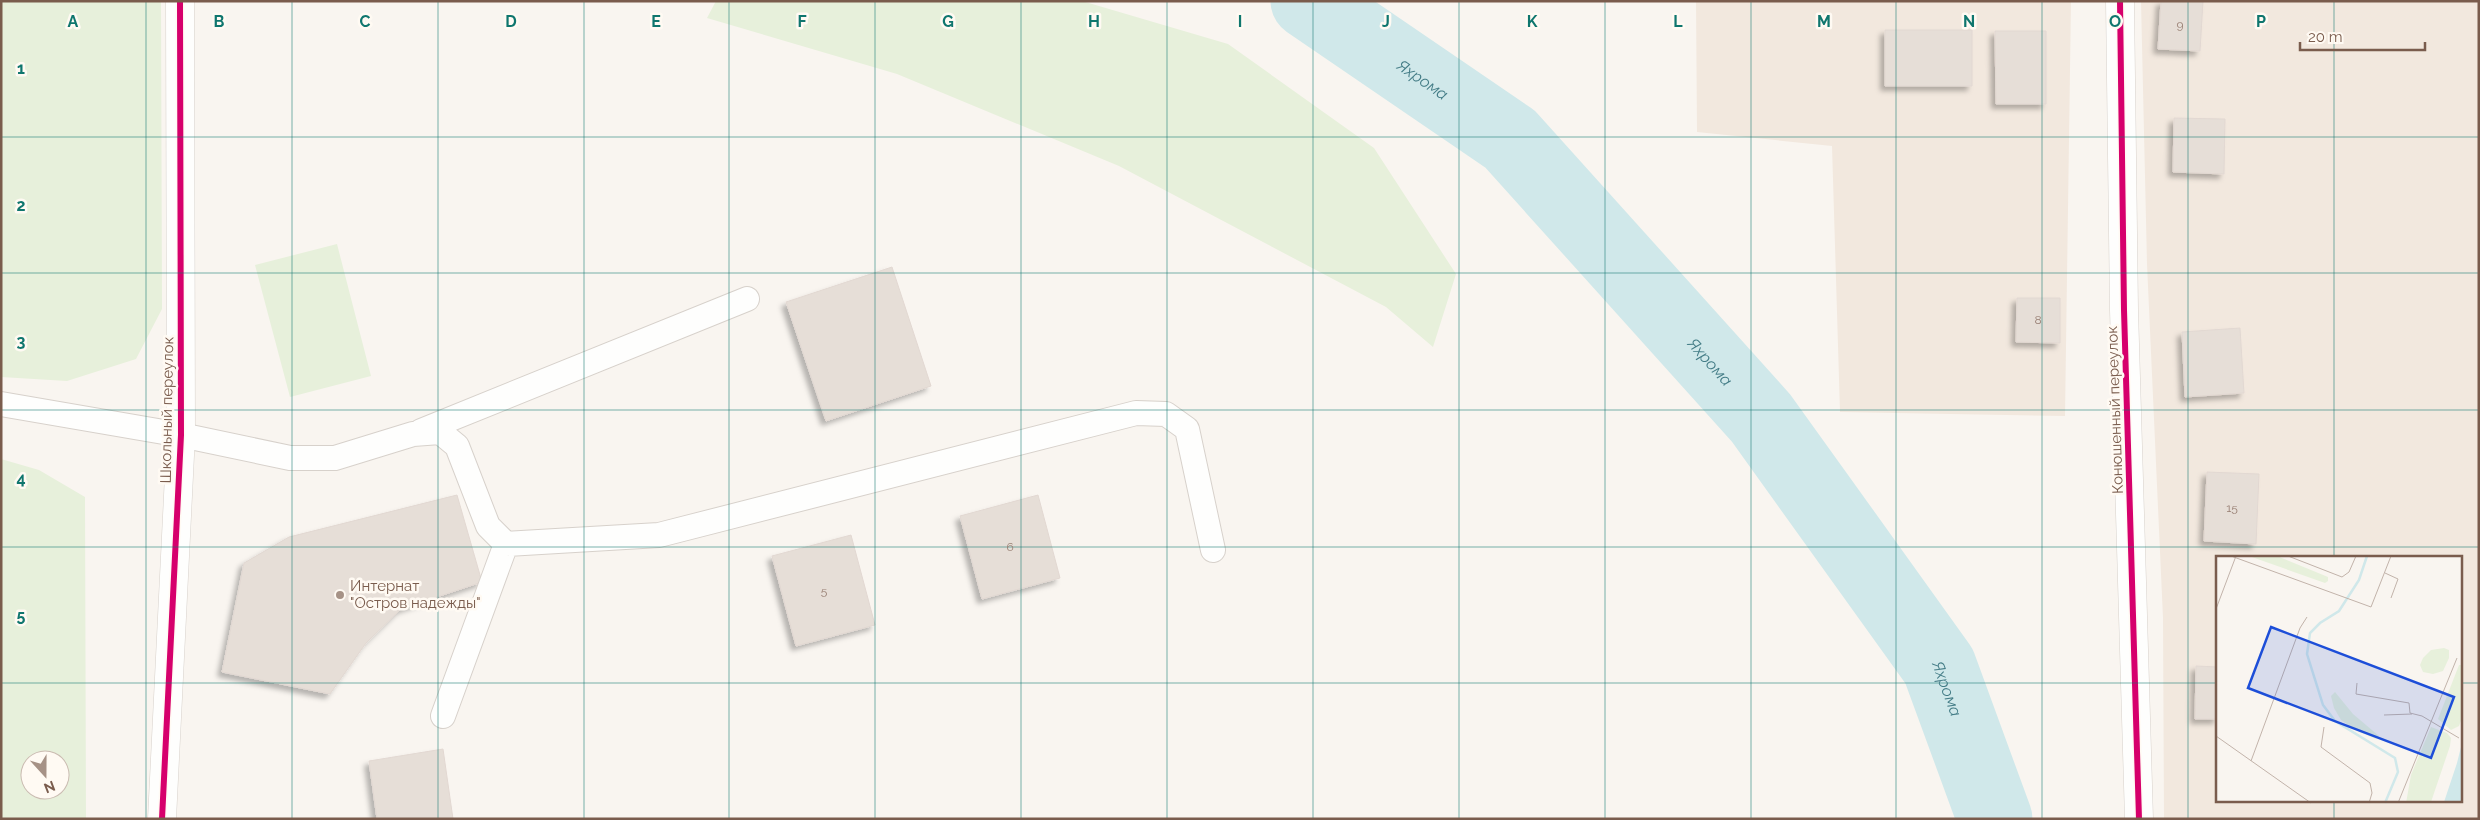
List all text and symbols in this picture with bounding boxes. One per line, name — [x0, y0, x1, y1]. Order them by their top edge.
text: A — [68, 12, 79, 31]
text: B — [214, 12, 225, 31]
text: C — [360, 12, 371, 31]
text: D — [505, 12, 517, 31]
text: E — [651, 12, 661, 31]
text: F — [797, 12, 807, 31]
text: G — [942, 12, 954, 31]
text: H — [1088, 12, 1100, 31]
text: I — [1238, 12, 1242, 31]
text: J — [1382, 12, 1390, 31]
text: K — [1527, 12, 1538, 31]
text: L — [1673, 12, 1683, 31]
text: M — [1817, 12, 1831, 31]
text: N — [1963, 12, 1975, 31]
text: O — [2109, 12, 2121, 31]
text: P — [2256, 12, 2266, 31]
house number: 9 — [2176, 18, 2184, 32]
scale bar — [2300, 20, 2425, 52]
text: 20 m — [2308, 28, 2343, 46]
water label: Яхрома — [1394, 55, 1452, 104]
text: 1 — [17, 59, 25, 78]
text: 2 — [16, 196, 26, 215]
house number: 8 — [2034, 313, 2042, 327]
street label: Конюшенный переулок — [2103, 325, 2127, 494]
text: 3 — [17, 332, 26, 351]
water label: Яхрома — [1684, 334, 1737, 390]
street label: Школьный переулок — [157, 336, 177, 483]
text: 4 — [16, 469, 26, 488]
house number: 15 — [2226, 501, 2238, 515]
house number: 6 — [1006, 540, 1014, 554]
inset map — [2216, 556, 2462, 802]
place label: Интернат "Остров надежды" — [350, 577, 481, 612]
house number: 5 — [821, 584, 828, 598]
marker: Интернат "Остров надежды" — [334, 589, 346, 601]
text: 5 — [17, 606, 26, 625]
water label: Яхрома — [1928, 658, 1966, 719]
north arrow — [20, 750, 70, 800]
text: N — [42, 778, 58, 797]

